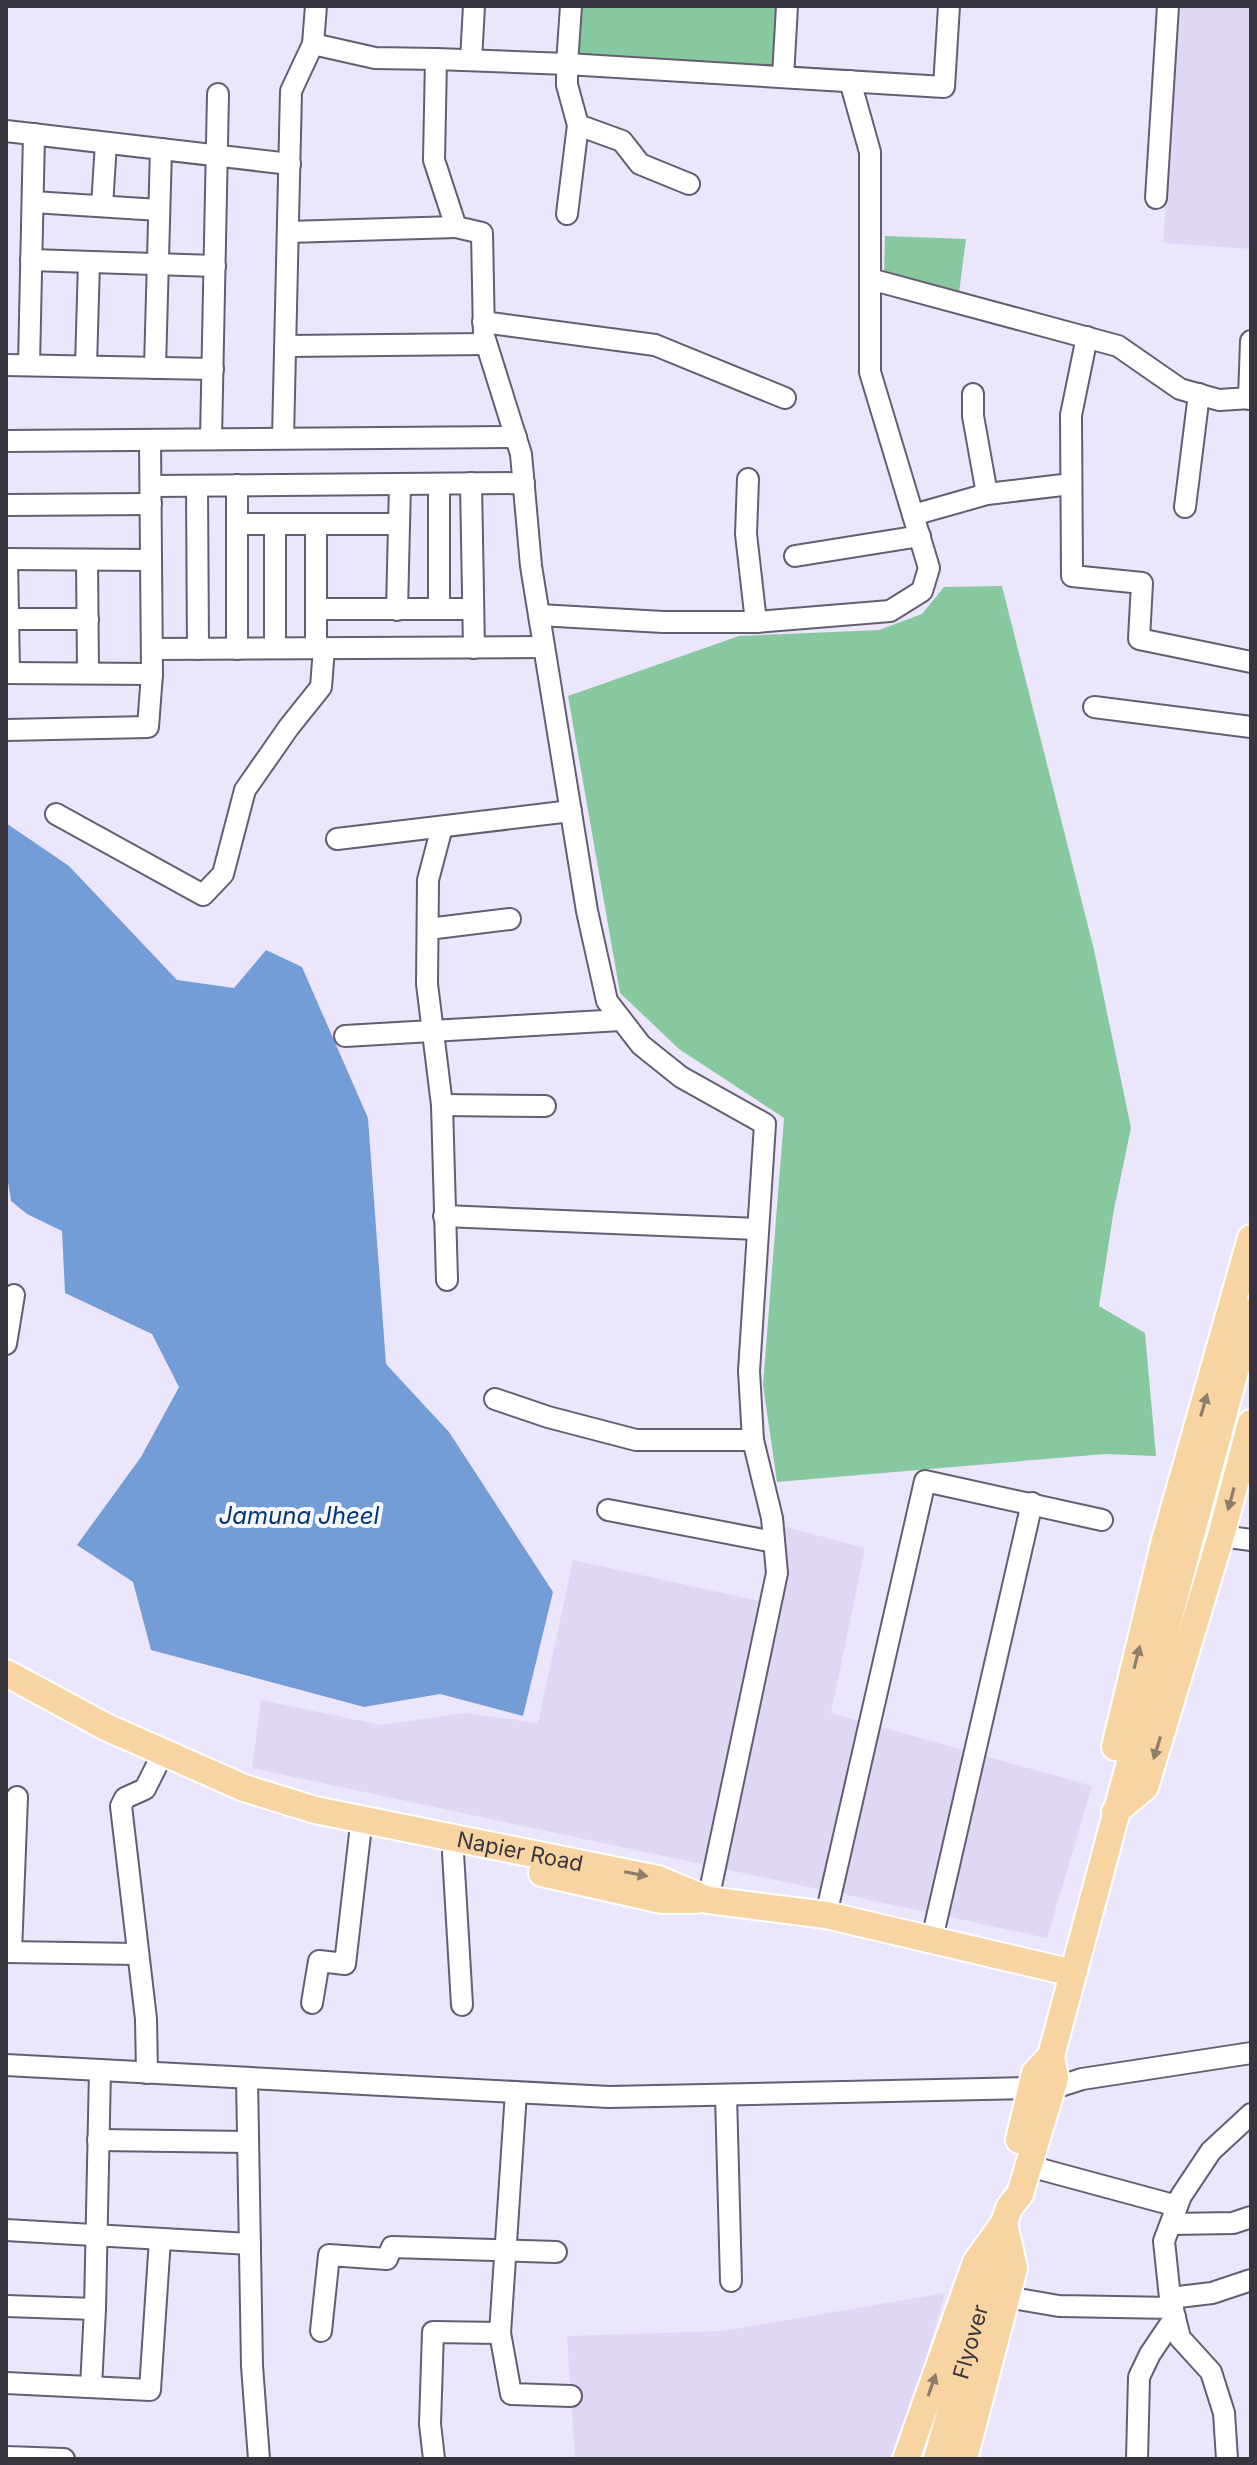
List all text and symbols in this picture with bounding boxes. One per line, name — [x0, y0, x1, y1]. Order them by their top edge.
one-way arrow — [1198, 1393, 1210, 1418]
one-way arrow — [1225, 1486, 1237, 1511]
water label: Jamuna Jheel — [219, 1501, 380, 1530]
one-way arrow — [1131, 1644, 1144, 1669]
one-way arrow — [1150, 1736, 1163, 1760]
street label: Napier Road — [455, 1826, 585, 1877]
one-way arrow — [624, 1868, 649, 1881]
street label: Flyover — [947, 2301, 993, 2382]
one-way arrow — [927, 2373, 939, 2397]

